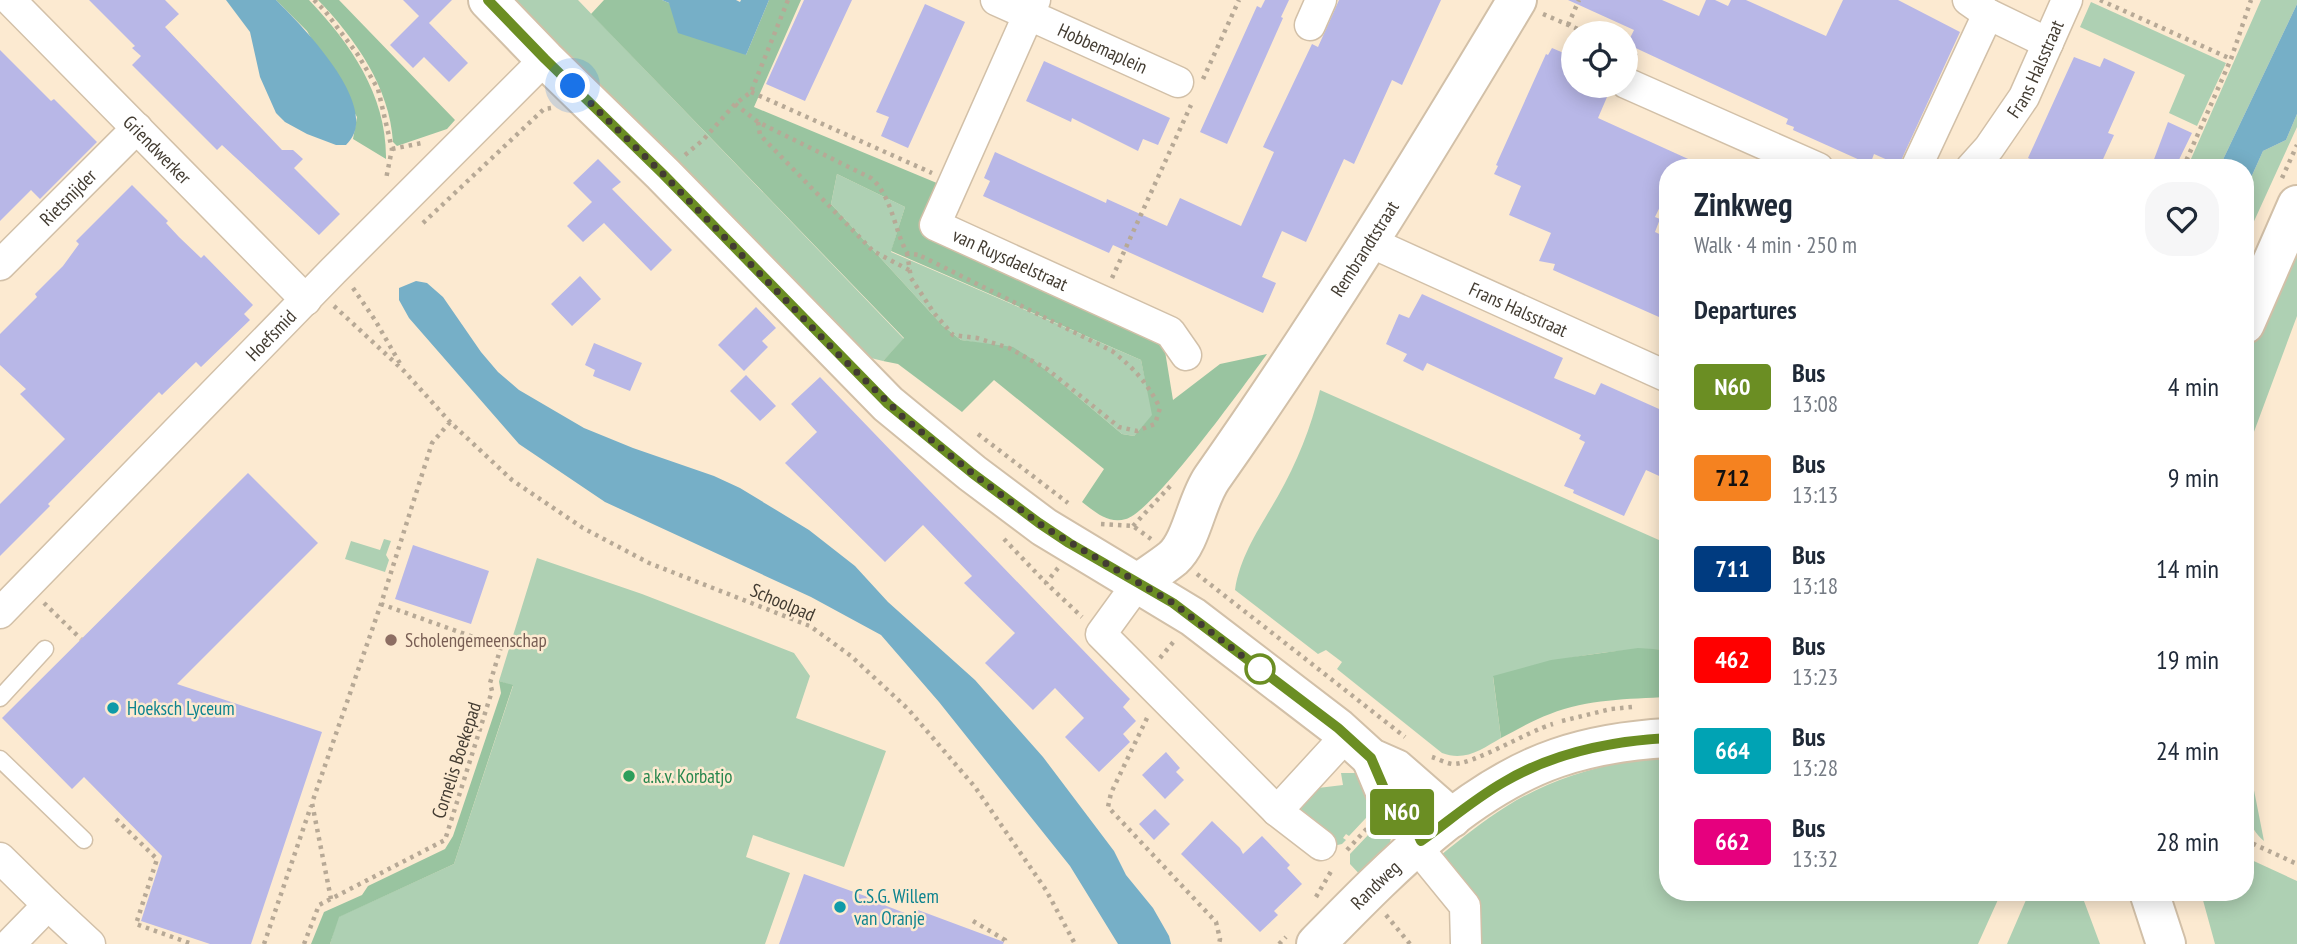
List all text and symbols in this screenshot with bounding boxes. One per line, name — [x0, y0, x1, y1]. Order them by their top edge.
street label: Frans Halsstraat — [2001, 16, 2069, 122]
street label: Hobbemaplein — [1054, 17, 1151, 79]
map controls — [1561, 21, 1638, 98]
button: locate — [1561, 21, 1638, 98]
your location — [555, 68, 590, 103]
street label: Griendwerker — [118, 110, 197, 190]
street label: Rietsnijder — [34, 163, 102, 231]
text: Zinkweg — [1694, 182, 1793, 225]
button: heart — [2145, 182, 2219, 256]
street label: Rembrandtstraat — [1325, 196, 1404, 301]
street label: van Ruysdaelstraat — [949, 223, 1072, 296]
text: Walk · 4 min · 250 m — [1694, 230, 1857, 259]
street label: Frans Halsstraat — [1465, 277, 1572, 342]
text: Departures — [1694, 293, 1797, 326]
street label: Hoefsmid — [240, 304, 301, 366]
text: Bus — [1792, 356, 1825, 389]
text: 4 min — [2168, 370, 2219, 403]
text: N60 — [1715, 371, 1750, 402]
text: 13:08 — [1792, 389, 1838, 418]
text: Bus — [1792, 447, 1825, 480]
text: 9 min — [2168, 461, 2219, 494]
text: 712 — [1715, 462, 1750, 493]
text: 13:13 — [1792, 480, 1838, 509]
text: Bus — [1792, 538, 1825, 571]
text: 14 min — [2156, 552, 2219, 585]
text: 711 — [1715, 553, 1750, 584]
text: 13:18 — [1792, 571, 1838, 600]
street label: Schoolpad — [747, 578, 819, 626]
place label: Scholengemeenschap — [405, 628, 547, 652]
text: Bus — [1792, 629, 1825, 662]
marker: Scholengemeenschap — [383, 632, 399, 648]
text: 19 min — [2156, 643, 2219, 676]
text: 462 — [1715, 644, 1750, 675]
unlabelled marker — [1245, 654, 1275, 684]
text: 13:23 — [1792, 662, 1838, 691]
place label: Hoeksch Lyceum — [127, 696, 235, 720]
street label: Cornelis Boekepad — [426, 699, 486, 821]
marker: Hoeksch Lyceum — [105, 700, 121, 716]
text: Bus — [1792, 720, 1825, 753]
text: 24 min — [2156, 734, 2219, 767]
text: 664 — [1715, 735, 1750, 766]
text: 13:28 — [1792, 753, 1838, 782]
place label: a.k.v. Korbatjo — [643, 764, 732, 788]
marker: a.k.v. Korbatjo — [621, 768, 637, 784]
line badge: N60 — [1362, 789, 1442, 835]
text: N60 — [1384, 796, 1420, 827]
text: Bus — [1792, 811, 1825, 844]
text: 28 min — [2156, 825, 2219, 858]
text: 662 — [1715, 826, 1750, 857]
text: 13:32 — [1792, 844, 1838, 873]
street label: Randweg — [1345, 855, 1405, 914]
place label: C.S.G. Willem van Oranje — [854, 884, 939, 930]
marker: C.S.G. Willem van Oranje — [832, 899, 848, 915]

